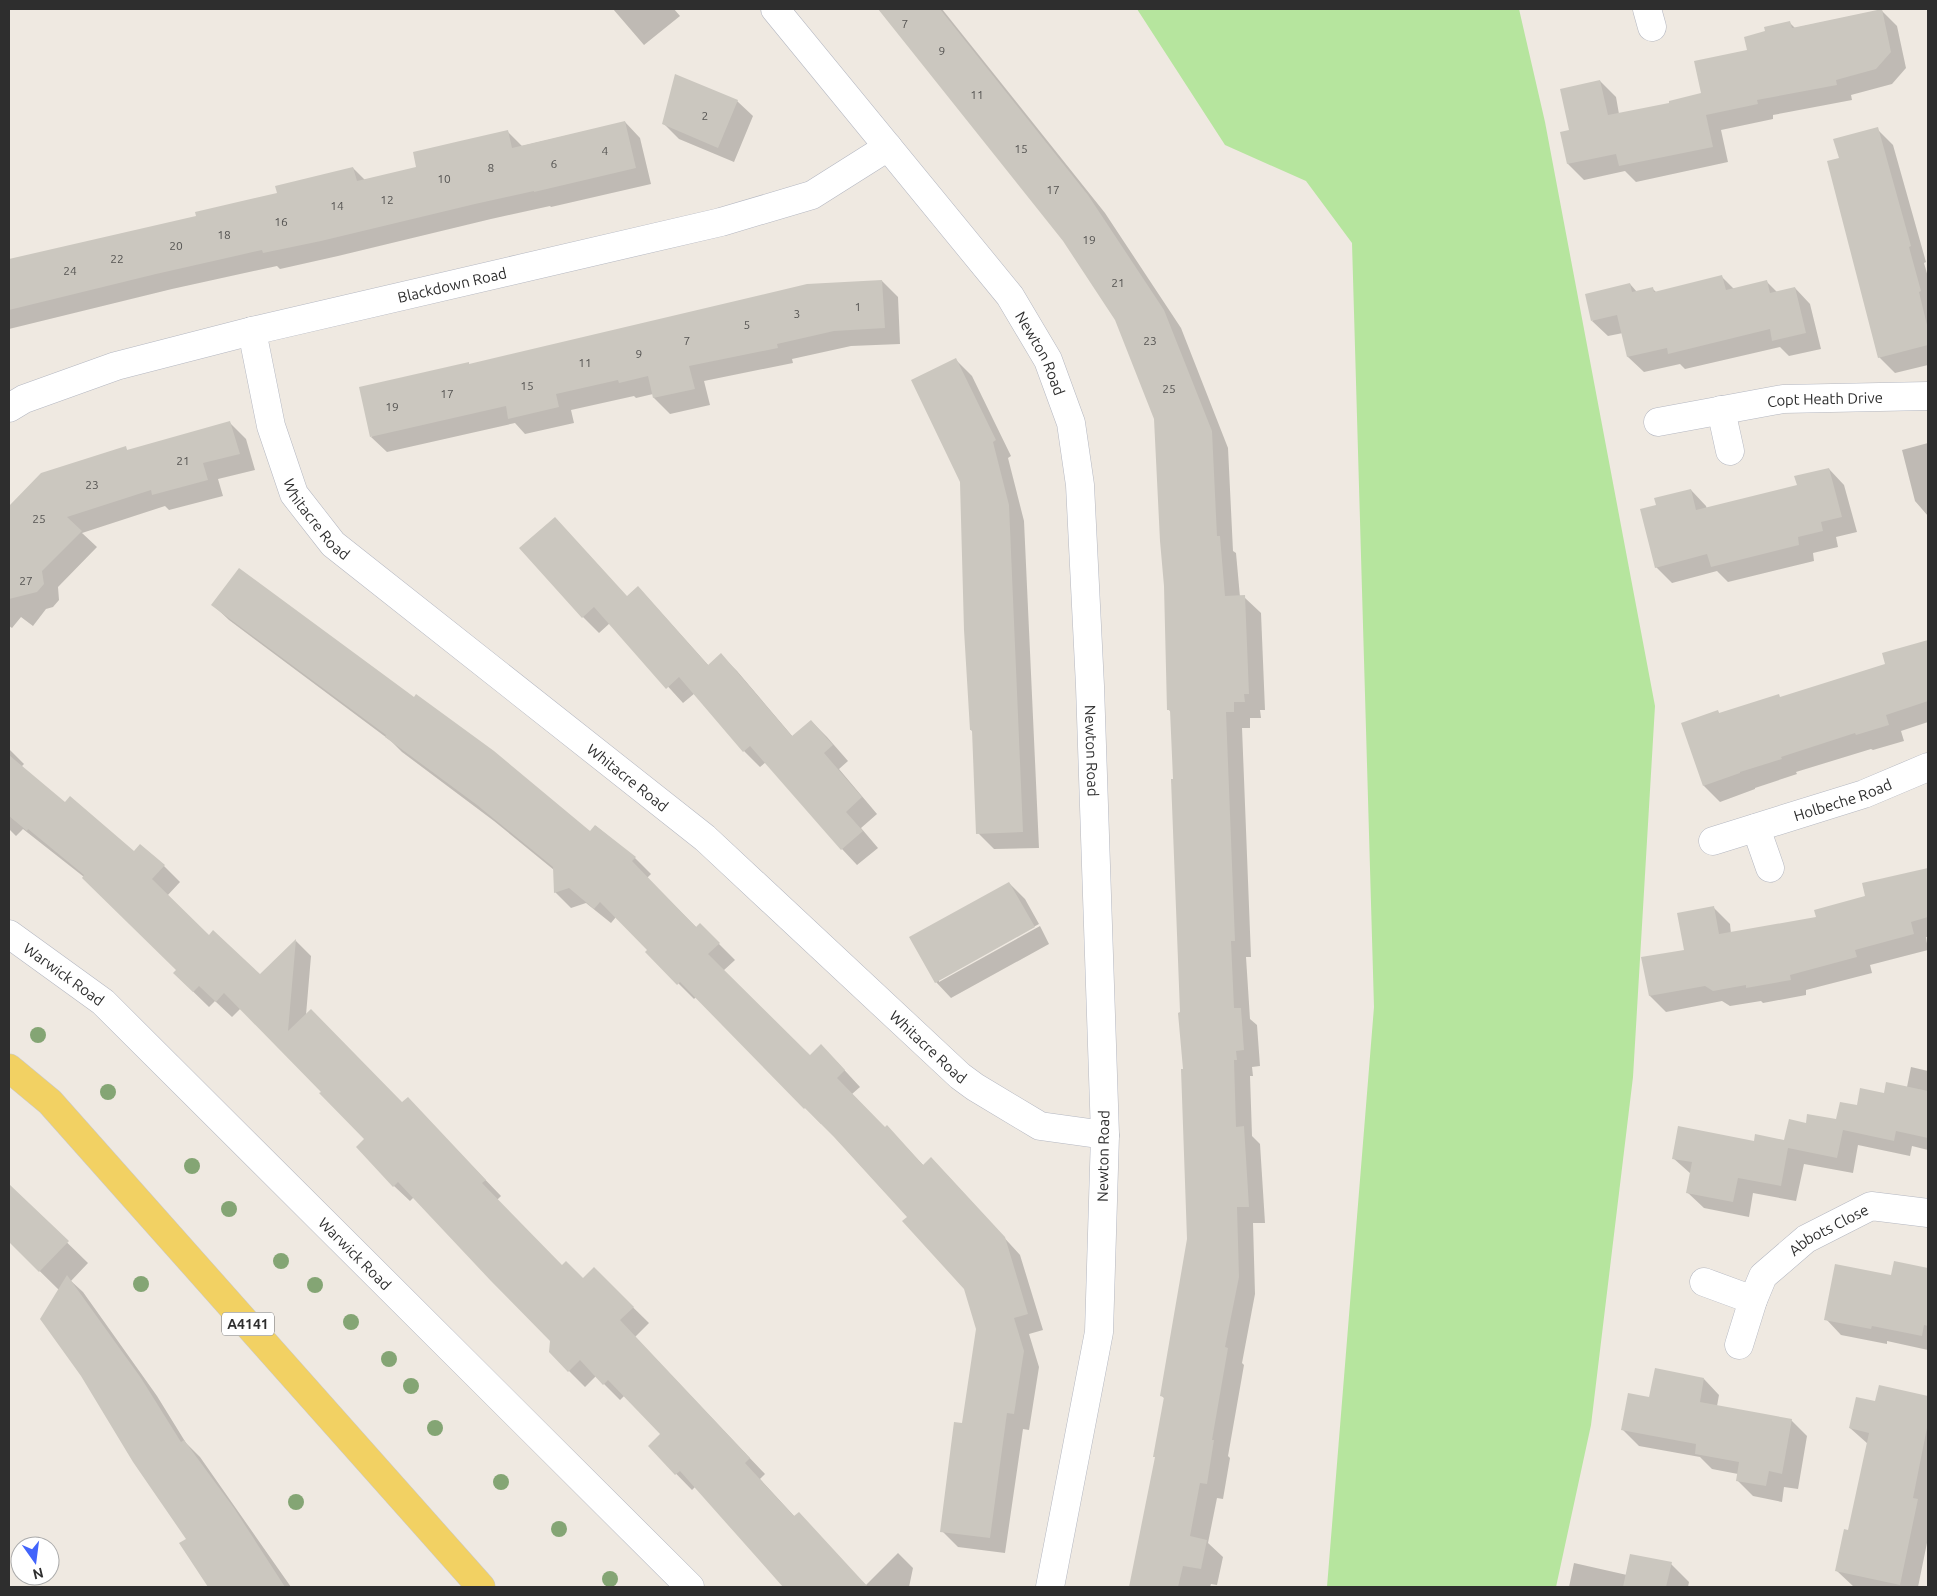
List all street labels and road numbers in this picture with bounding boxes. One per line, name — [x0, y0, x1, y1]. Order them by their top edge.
street label: Blackdown Road — [396, 264, 508, 305]
street label: Newton Road — [1012, 308, 1069, 397]
street label: Copt Heath Drive — [1766, 388, 1883, 410]
street label: Whitacre Road — [281, 476, 353, 563]
street label: Newton Road — [1082, 704, 1102, 797]
street label: Whitacre Road — [584, 740, 672, 814]
street label: Holbeche Road — [1792, 775, 1894, 824]
street label: Warwick Road — [21, 939, 108, 1009]
street label: Whitacre Road — [887, 1007, 970, 1087]
street label: Newton Road — [1094, 1110, 1112, 1202]
street label: Abbots Close — [1785, 1200, 1871, 1259]
street label: Warwick Road — [315, 1214, 395, 1293]
road number: A4141 — [222, 1312, 274, 1336]

